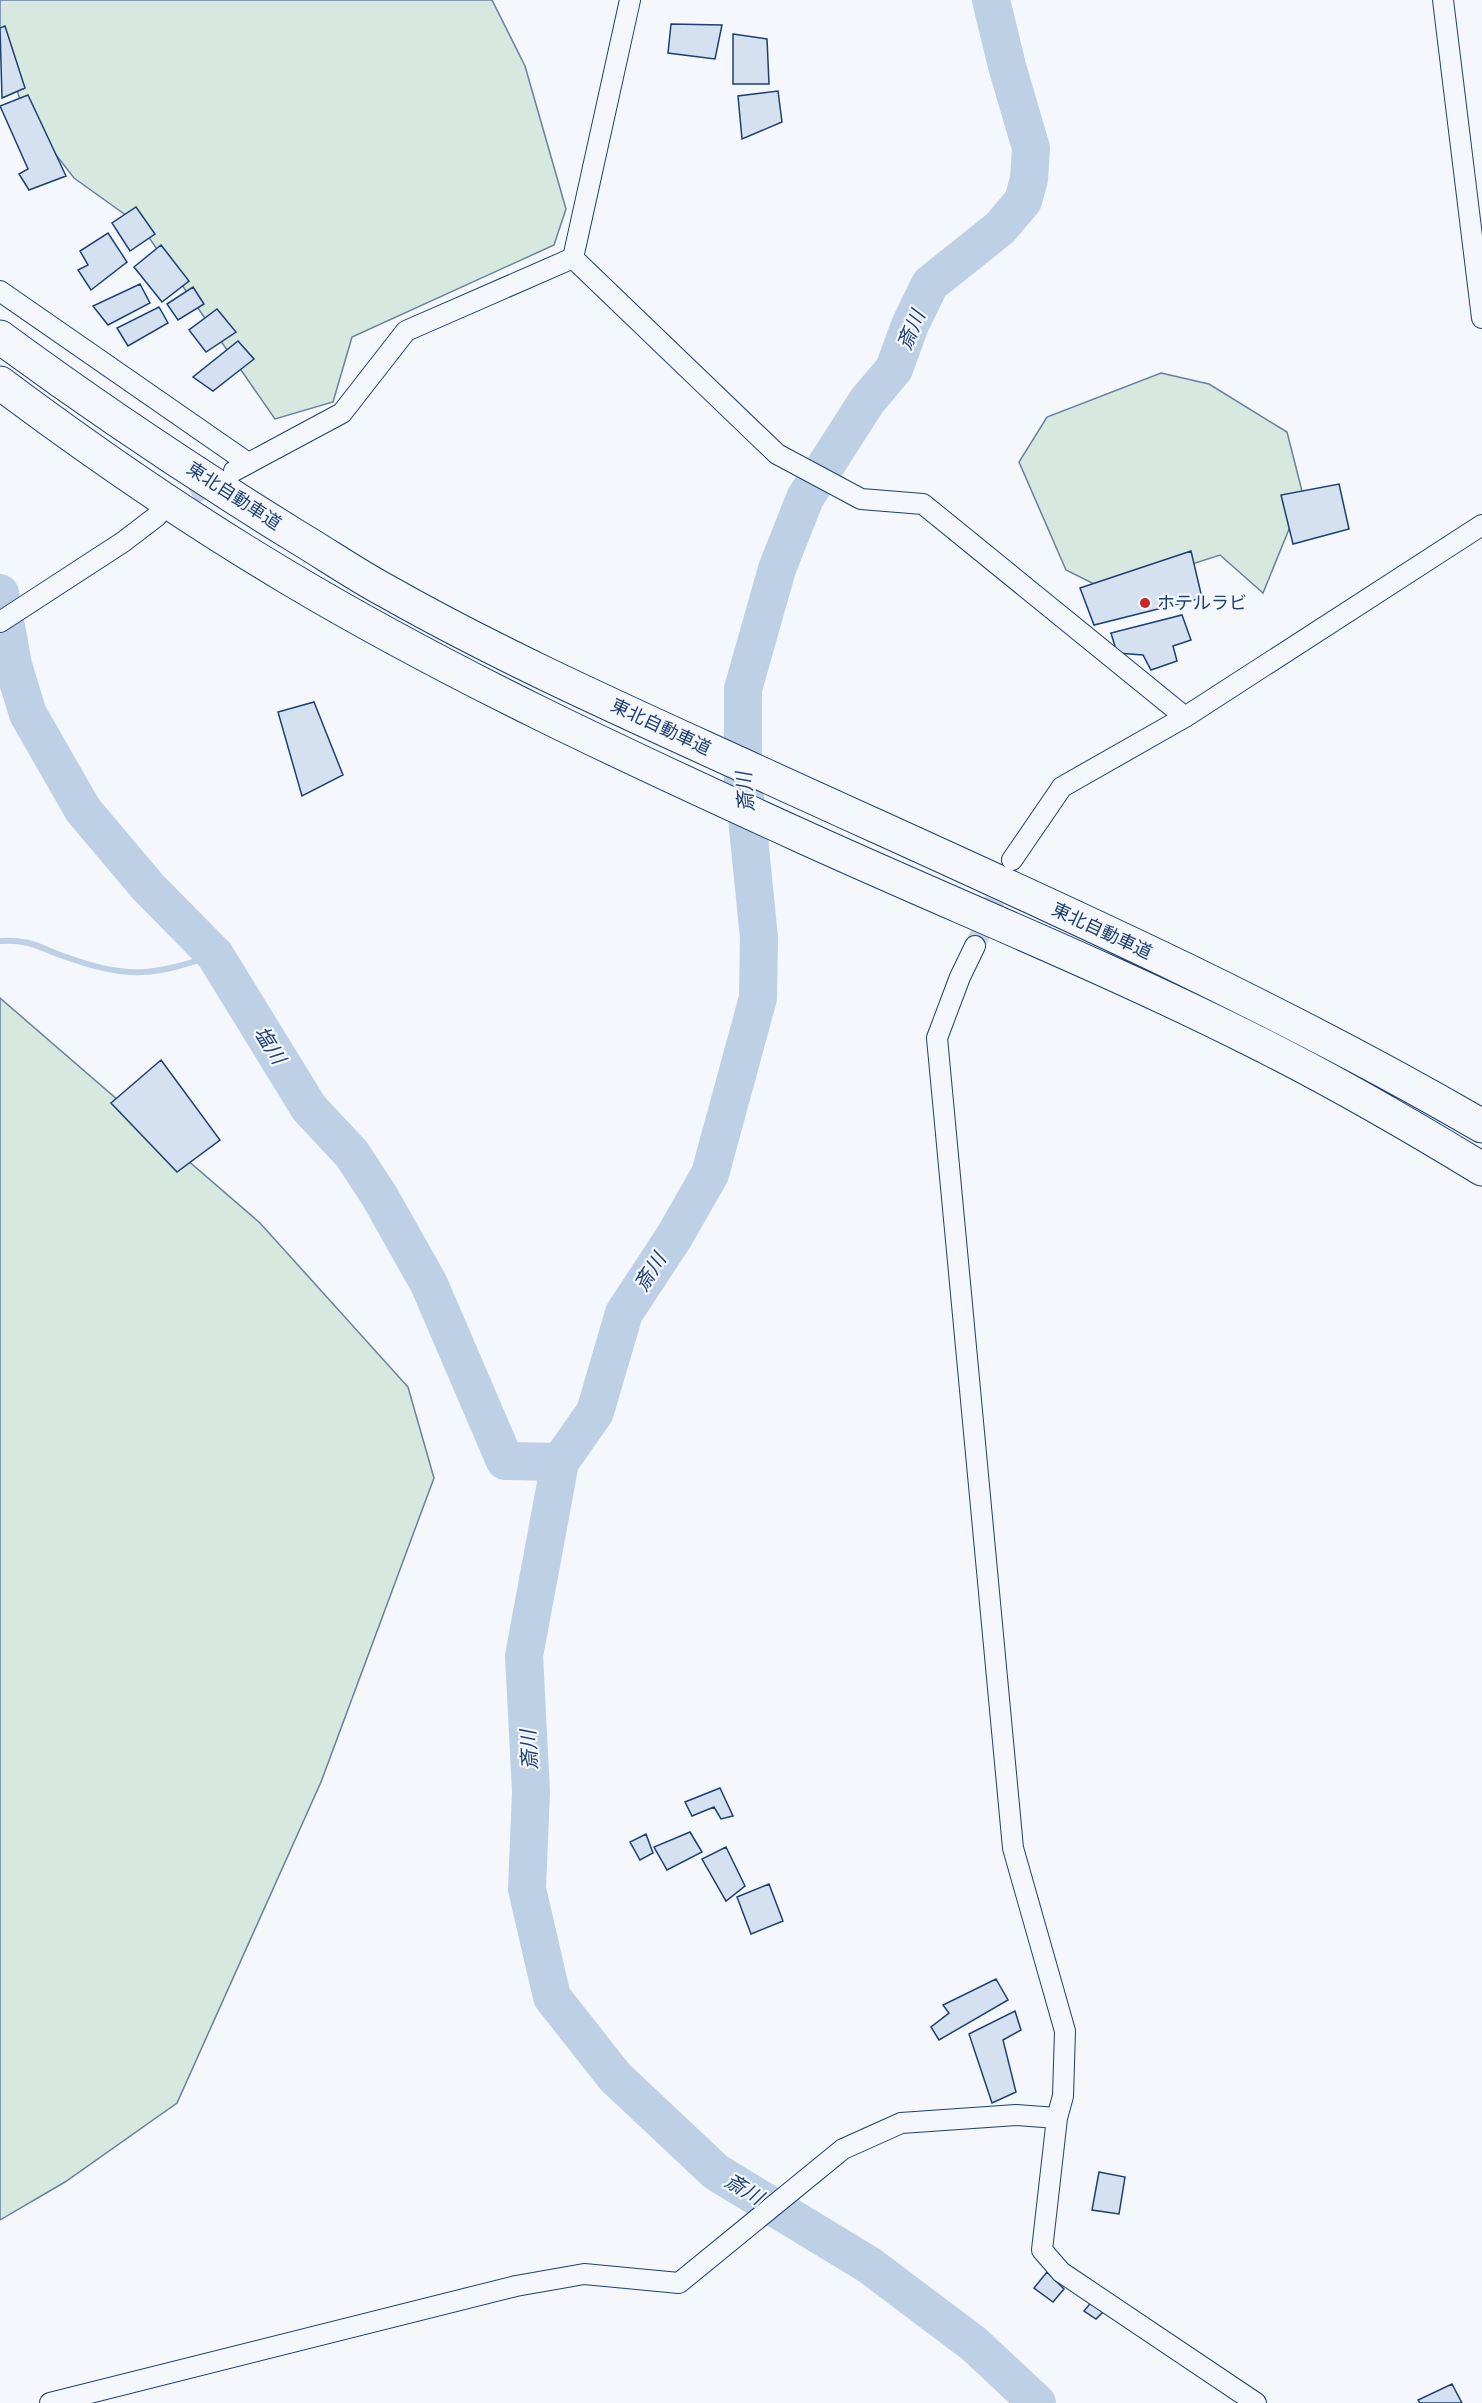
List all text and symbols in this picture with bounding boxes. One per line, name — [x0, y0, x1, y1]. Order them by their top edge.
water label: 斎川 — [891, 305, 932, 354]
street label: 東北自動車道 — [182, 457, 286, 535]
place label: ホテルラビ — [1157, 591, 1247, 615]
marker: ホテルラビ — [1138, 596, 1152, 610]
street label: 東北自動車道 — [607, 693, 715, 761]
water label: 斎川 — [730, 769, 760, 813]
street label: 東北自動車道 — [1048, 897, 1156, 965]
water label: 塩川 — [248, 1021, 293, 1071]
water label: 斎川 — [628, 1246, 674, 1296]
water label: 斎川 — [515, 1727, 544, 1771]
water label: 斎川 — [720, 2168, 770, 2212]

